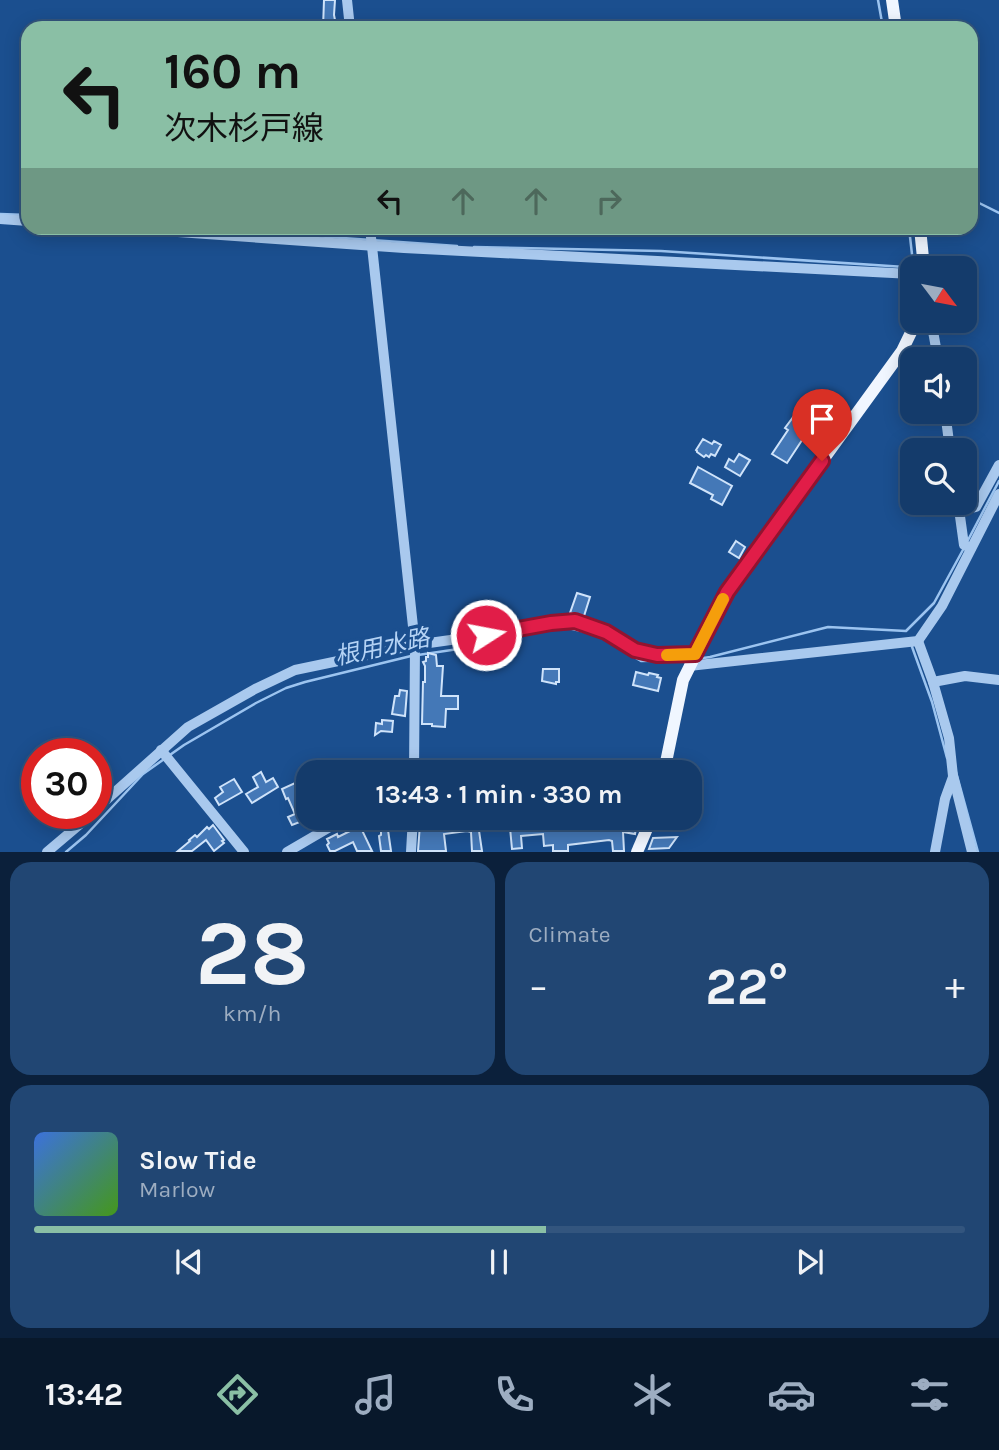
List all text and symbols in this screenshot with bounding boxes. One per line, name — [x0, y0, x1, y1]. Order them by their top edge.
text: 160 m — [164, 43, 301, 100]
icon: left — [49, 49, 140, 140]
text: 次木杉戸線 — [164, 110, 324, 147]
icon: left — [371, 182, 409, 220]
icon: ahead — [444, 182, 482, 220]
icon: ahead — [517, 182, 555, 220]
icon: right — [590, 182, 628, 220]
north arrow — [900, 256, 976, 332]
map controls — [900, 256, 977, 515]
button: sound — [900, 347, 977, 424]
pin — [792, 389, 852, 461]
icon: arrive — [803, 400, 841, 438]
button: search — [900, 438, 977, 515]
position arrow — [449, 598, 523, 672]
water label: 根用水路 — [332, 623, 434, 671]
speed limit sign: 30 — [21, 738, 112, 829]
text: 13:43 · 1 min · 330 m — [376, 779, 622, 810]
text: 28 — [195, 901, 309, 1007]
text: Climate — [529, 921, 611, 948]
text: 22° — [705, 956, 788, 1017]
text: − — [529, 964, 548, 1009]
text: + — [945, 964, 965, 1009]
text: km/h — [223, 1000, 281, 1027]
text: Slow Tide — [139, 1145, 257, 1176]
text: Marlow — [139, 1176, 215, 1203]
icon: previous — [170, 1243, 208, 1281]
icon: pause — [480, 1243, 518, 1281]
icon: next — [791, 1243, 829, 1281]
icon: directions — [213, 1370, 262, 1419]
icon: music — [351, 1370, 400, 1419]
icon: phone — [490, 1370, 539, 1419]
icon: climate — [628, 1370, 677, 1419]
icon: car — [767, 1370, 816, 1419]
icon: filters — [905, 1370, 954, 1419]
text: 13:42 — [45, 1376, 123, 1413]

